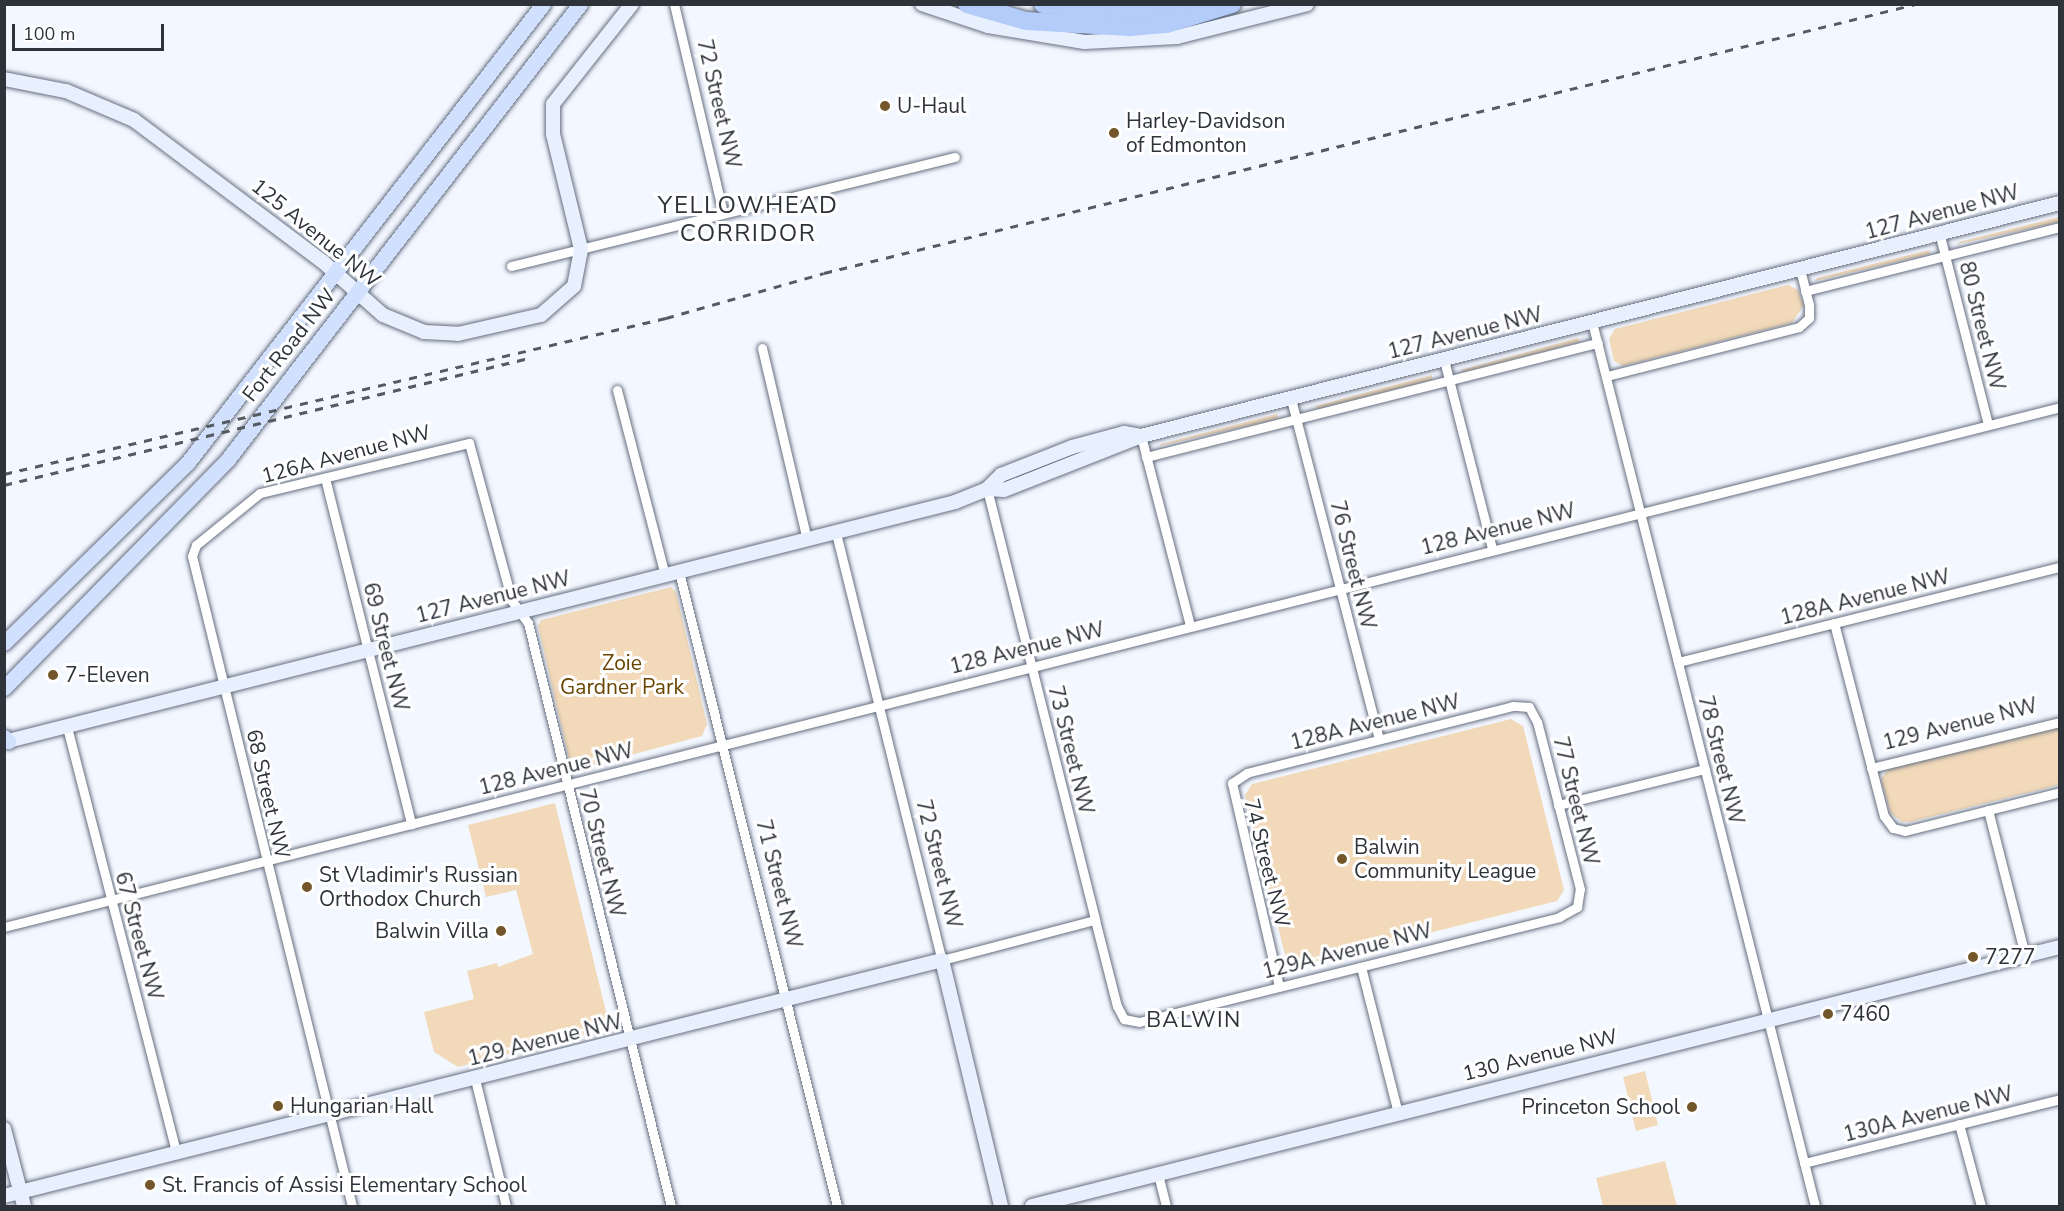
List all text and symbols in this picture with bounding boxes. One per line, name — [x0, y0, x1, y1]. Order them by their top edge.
scale bar — [15, 12, 166, 50]
text: 100 m — [23, 22, 75, 46]
street label: 72 Street NW — [692, 37, 746, 171]
place label: U-Haul — [897, 93, 966, 119]
marker: U-Haul — [878, 99, 892, 113]
place label: Harley-Davidson of Edmonton — [1126, 108, 1285, 158]
marker: Harley-Davidson of Edmonton — [1107, 126, 1121, 140]
street label: 125 Avenue NW — [246, 173, 386, 293]
street label: 127 Avenue NW — [1862, 179, 2022, 245]
district label: YELLOWHEAD CORRIDOR — [658, 192, 838, 248]
street label: 80 Street NW — [1954, 259, 2010, 393]
street label: Fort Road NW — [237, 283, 341, 407]
street label: 127 Avenue NW — [1385, 302, 1545, 364]
street label: 126A Avenue NW — [259, 419, 433, 489]
street label: 76 Street NW — [1325, 498, 1381, 632]
street label: 128 Avenue NW — [1418, 498, 1578, 560]
street label: 128A Avenue NW — [1778, 564, 1952, 630]
street label: 127 Avenue NW — [413, 566, 573, 628]
street label: 69 Street NW — [358, 580, 414, 714]
street label: 128 Avenue NW — [947, 617, 1107, 679]
park label: Zoie Gardner Park — [560, 650, 684, 700]
place label: 7-Eleven — [65, 662, 150, 688]
marker: 7-Eleven — [46, 668, 60, 682]
street label: 73 Street NW — [1043, 683, 1099, 817]
street label: 128A Avenue NW — [1288, 689, 1462, 755]
street label: 78 Street NW — [1693, 693, 1749, 827]
street label: 129 Avenue NW — [1880, 693, 2040, 755]
street label: 68 Street NW — [241, 727, 295, 861]
street label: 77 Street NW — [1548, 734, 1604, 868]
street label: 128 Avenue NW — [476, 738, 636, 800]
street label: 70 Street NW — [574, 786, 630, 920]
street label: 74 Street NW — [1239, 796, 1295, 930]
street label: 72 Street NW — [911, 797, 967, 931]
street label: 71 Street NW — [751, 817, 807, 951]
place label: Balwin Community League — [1354, 834, 1536, 884]
marker: Balwin Community League — [1335, 852, 1349, 866]
place label: St Vladimir's Russian Orthodox Church — [319, 862, 518, 912]
street label: 67 Street NW — [110, 869, 168, 1003]
marker: St Vladimir's Russian Orthodox Church — [300, 880, 314, 894]
place label: Balwin Villa — [375, 918, 489, 944]
street label: 129A Avenue NW — [1260, 918, 1434, 984]
marker: Balwin Villa — [494, 924, 508, 938]
place label: 7277 — [1985, 944, 2035, 970]
marker: 7277 — [1966, 950, 1980, 964]
place label: 7460 — [1840, 1001, 1890, 1027]
marker: 7460 — [1821, 1007, 1835, 1021]
district label: BALWIN — [1146, 1008, 1242, 1034]
street label: 129 Avenue NW — [465, 1009, 625, 1071]
street label: 130 Avenue NW — [1460, 1024, 1620, 1086]
street label: 130A Avenue NW — [1841, 1081, 2015, 1147]
place label: Hungarian Hall — [290, 1093, 434, 1119]
place label: Princeton School — [1522, 1094, 1680, 1120]
marker: Hungarian Hall — [271, 1099, 285, 1113]
marker: Princeton School — [1685, 1100, 1699, 1114]
place label: St. Francis of Assisi Elementary School — [162, 1172, 527, 1198]
marker: St. Francis of Assisi Elementary School — [143, 1178, 157, 1192]

